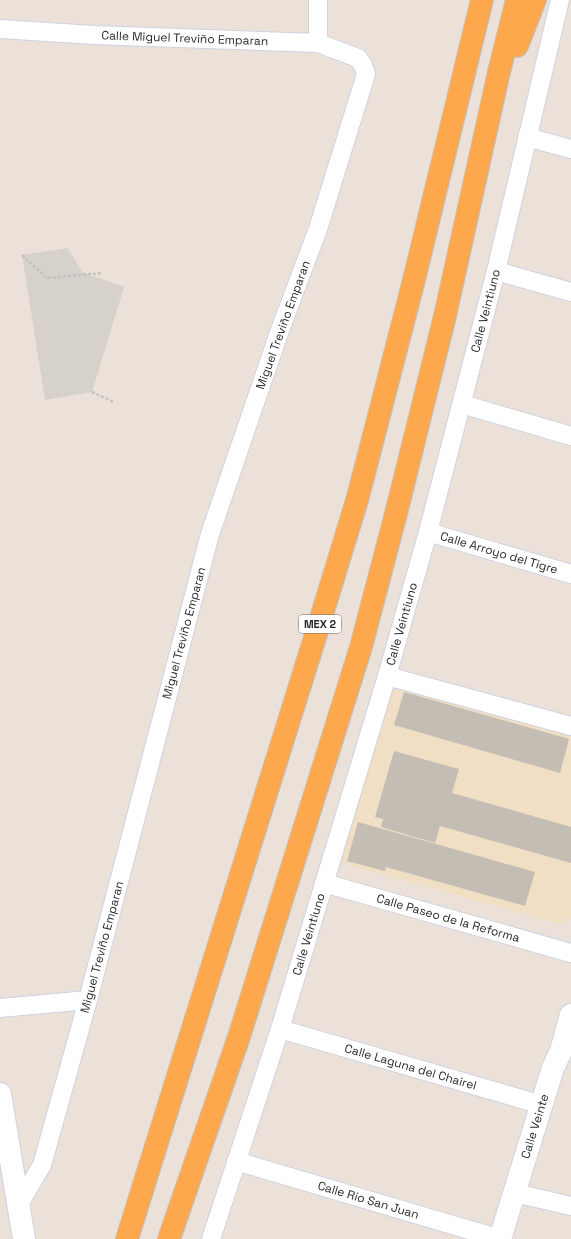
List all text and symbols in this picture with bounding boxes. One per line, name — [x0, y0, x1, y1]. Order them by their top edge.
street label: Calle Miguel Treviño Emparan — [101, 27, 268, 49]
street label: Miguel Treviño Emparan — [252, 258, 314, 392]
street label: Calle Veintiuno — [467, 268, 504, 354]
street label: Calle Arroyo del Tigre — [438, 528, 560, 578]
street label: Miguel Treviño Emparan — [159, 565, 209, 701]
street label: Calle Veintiuno — [382, 581, 421, 667]
road number: MEX 2 — [299, 615, 341, 633]
street label: Miguel Treviño Emparan — [77, 879, 127, 1015]
street label: Calle Paseo de la Reforma — [375, 890, 522, 946]
street label: Calle Veintiuno — [289, 891, 329, 978]
street label: Calle Laguna del Chairel — [343, 1040, 478, 1094]
street label: Calle Veinte — [517, 1092, 553, 1161]
street label: Calle Río San Juan — [316, 1178, 421, 1223]

